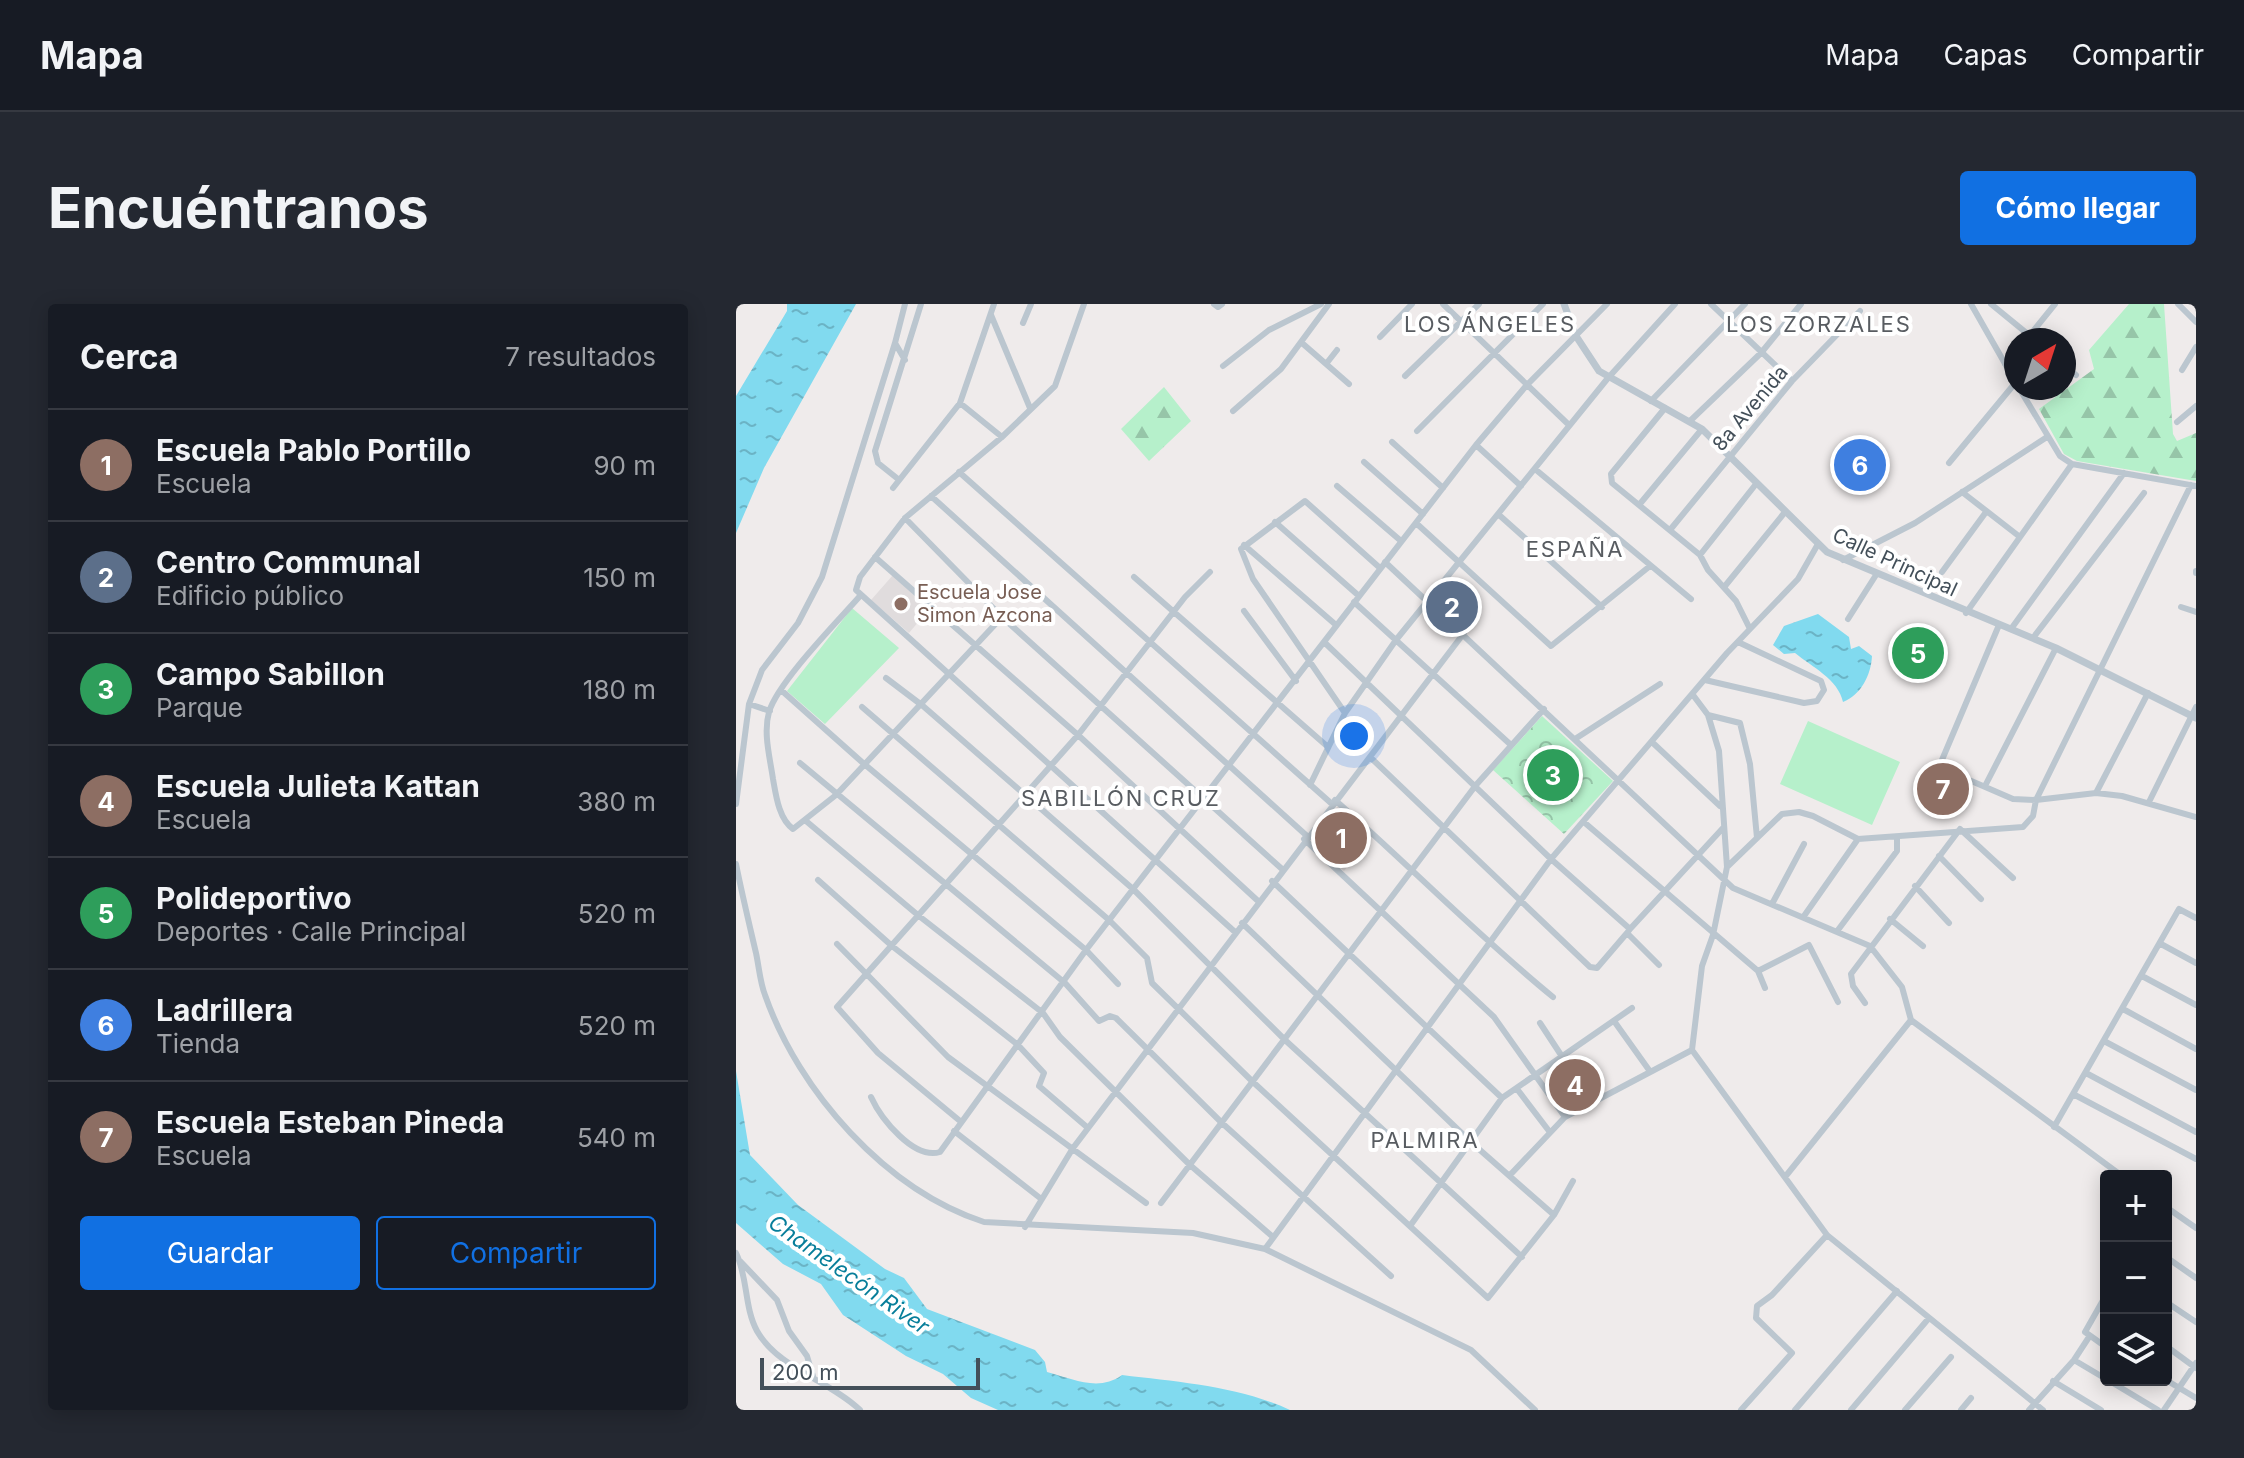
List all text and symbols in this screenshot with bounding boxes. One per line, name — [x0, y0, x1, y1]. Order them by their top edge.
text: Mapa — [40, 32, 144, 78]
text: Mapa — [1825, 38, 1900, 72]
text: Capas — [1944, 38, 2028, 72]
text: Compartir — [2072, 38, 2204, 72]
button: Cómo llegar — [1960, 171, 2196, 245]
text: Encuéntranos — [48, 174, 429, 242]
district label: LOS ÁNGELES — [1404, 311, 1576, 337]
district label: LOS ZORZALES — [1726, 311, 1912, 337]
north arrow — [2004, 328, 2076, 400]
text: Cerca — [80, 336, 179, 377]
text: 7 resultados — [505, 341, 656, 372]
street label: 8a Avenida — [1707, 360, 1793, 456]
text: Escuela Pablo Portillo — [156, 432, 471, 468]
pin: 6 — [1834, 435, 1886, 495]
text: 1 — [100, 450, 112, 481]
text: 90 m — [593, 450, 656, 481]
text: Escuela — [156, 468, 252, 499]
street label: Calle Principal — [1829, 523, 1961, 601]
district label: ESPAÑA — [1526, 536, 1624, 562]
text: Centro Communal — [156, 544, 421, 580]
text: 2 — [98, 562, 114, 593]
text: 150 m — [583, 562, 656, 593]
pin: 2 — [1426, 577, 1478, 637]
text: Edificio público — [156, 580, 344, 611]
place label: Escuela Jose Simon Azcona — [917, 580, 1053, 627]
marker: Escuela Jose Simon Azcona — [892, 595, 910, 613]
pin: 5 — [1892, 623, 1944, 683]
text: Campo Sabillon — [156, 656, 385, 692]
text: 3 — [98, 674, 114, 705]
text: 180 m — [583, 674, 656, 705]
text: Parque — [156, 692, 243, 723]
your location — [1334, 716, 1374, 756]
pin: 3 — [1527, 745, 1579, 805]
pin: 7 — [1917, 759, 1969, 819]
text: Escuela Julieta Kattan — [156, 768, 480, 804]
district label: SABILLÓN CRUZ — [1021, 785, 1221, 811]
text: 4 — [97, 786, 115, 817]
text: 380 m — [577, 786, 656, 817]
text: Escuela — [156, 804, 252, 835]
pin: 1 — [1315, 808, 1367, 868]
text: Polideportivo — [156, 880, 352, 916]
text: 5 — [98, 898, 114, 929]
text: 520 m — [578, 898, 656, 929]
text: Deportes · Calle Principal — [156, 916, 466, 947]
text: Ladrillera — [156, 992, 293, 1028]
text: 6 — [98, 1010, 114, 1041]
text: 520 m — [578, 1010, 656, 1041]
text: Tienda — [156, 1028, 240, 1059]
pin: 4 — [1549, 1055, 1601, 1115]
text: Escuela Esteban Pineda — [156, 1104, 504, 1140]
text: 7 — [98, 1122, 114, 1153]
text: 540 m — [577, 1122, 656, 1153]
district label: PALMIRA — [1370, 1127, 1480, 1153]
text: Escuela — [156, 1140, 252, 1171]
map controls — [2100, 1170, 2172, 1386]
button: + — [2100, 1170, 2172, 1242]
water label: Chamelecón River — [764, 1209, 935, 1340]
button: Guardar — [80, 1216, 360, 1290]
button: Compartir — [376, 1216, 656, 1290]
button: − — [2100, 1242, 2172, 1314]
button: layers — [2100, 1314, 2172, 1386]
scale bar — [760, 1354, 980, 1390]
text: 200 m — [772, 1359, 839, 1385]

